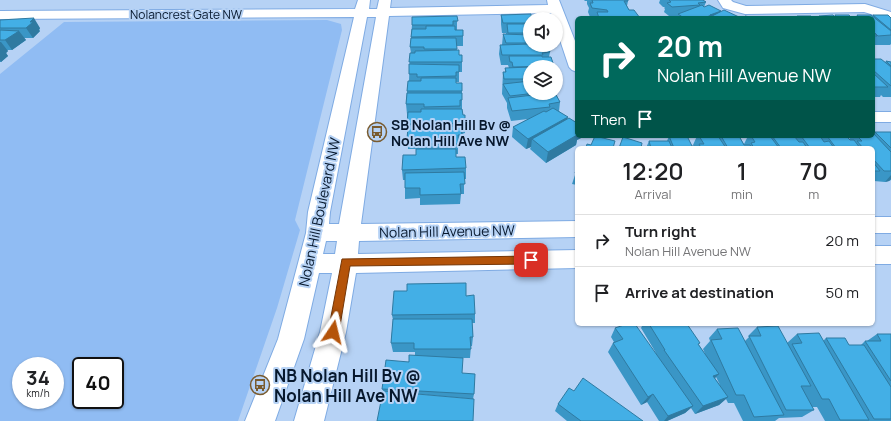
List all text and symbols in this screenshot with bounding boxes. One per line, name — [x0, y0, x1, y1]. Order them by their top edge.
street label: Nolancrest Gate NW — [130, 6, 243, 23]
map controls — [523, 12, 563, 100]
button: sound — [523, 12, 563, 52]
text: 20 m — [657, 27, 723, 65]
icon: right — [591, 32, 643, 84]
button: layers — [523, 60, 563, 100]
text: Nolan Hill Avenue NW — [657, 63, 831, 87]
icon: arrive — [634, 108, 656, 130]
text: Then — [591, 109, 626, 130]
place label: SB Nolan Hill Bv @ Nolan Hill Ave NW — [391, 115, 511, 150]
bus stop icon: SB Nolan Hill Bv @ Nolan Hill Ave NW — [366, 121, 388, 143]
street label: Nolan Hill Boulevard NW — [294, 136, 344, 288]
text: 12:20 — [622, 154, 684, 187]
text: 1 — [737, 154, 747, 187]
text: 70 — [800, 154, 828, 187]
text: Arrival — [634, 185, 672, 203]
text: min — [731, 185, 753, 203]
text: m — [808, 185, 819, 203]
street label: Nolan Hill Avenue NW — [379, 220, 515, 242]
text: Turn right — [625, 221, 696, 242]
icon: right — [591, 230, 613, 252]
text: 20 m — [826, 230, 859, 251]
text: Nolan Hill Avenue NW — [625, 242, 751, 260]
pin — [514, 243, 548, 277]
icon: arrive — [520, 249, 542, 271]
icon: arrive — [591, 282, 613, 304]
text: Arrive at destination — [625, 282, 774, 303]
text: 50 m — [825, 282, 859, 303]
position arrow — [312, 311, 354, 353]
speed limit sign: 40 — [72, 357, 124, 409]
text: 34 — [26, 364, 50, 391]
place label: NB Nolan Hill Bv @ Nolan Hill Ave NW — [274, 364, 421, 407]
bus stop icon: NB Nolan Hill Bv @ Nolan Hill Ave NW — [249, 374, 271, 396]
text: km/h — [26, 386, 50, 400]

